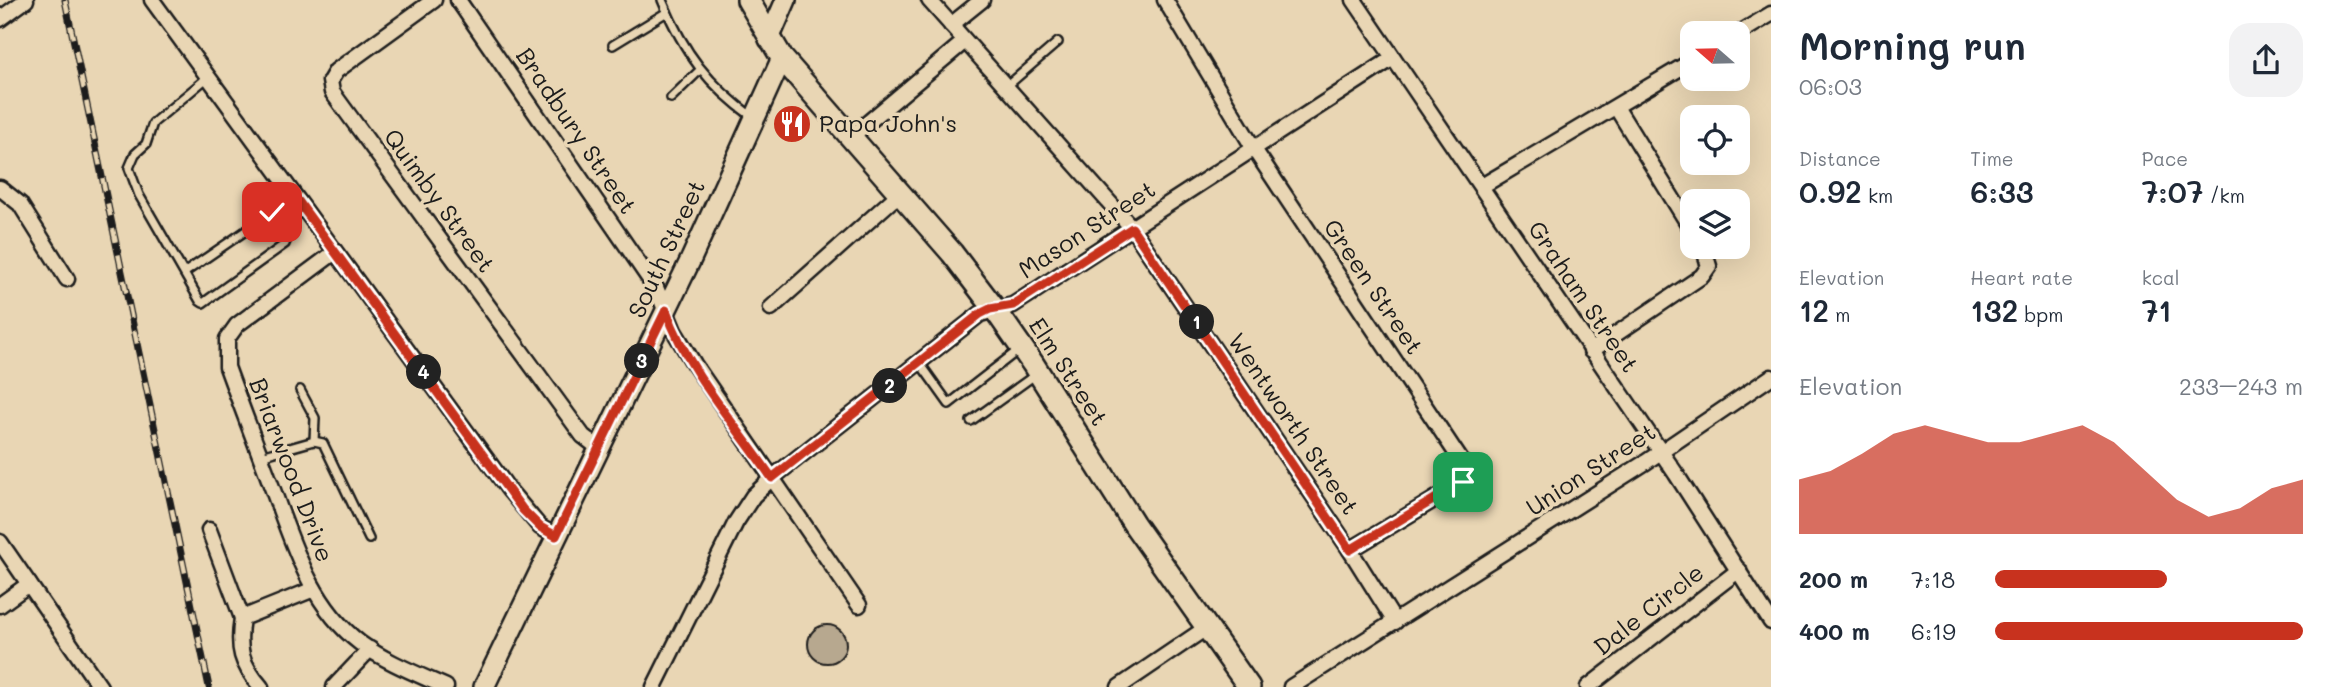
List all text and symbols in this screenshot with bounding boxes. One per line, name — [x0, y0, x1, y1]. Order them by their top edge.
text: Morning run — [1799, 20, 2026, 70]
north arrow — [1680, 21, 1750, 91]
map controls — [1680, 21, 1750, 259]
button: share — [2229, 23, 2303, 97]
street label: Bradbury Street — [510, 41, 644, 219]
text: 06:03 — [1799, 71, 1862, 101]
restaurant icon: Papa John's — [771, 103, 813, 145]
button: locate — [1680, 105, 1750, 175]
place label: Papa John's — [819, 107, 957, 138]
street label: Quimby Street — [378, 122, 503, 278]
text: Distance — [1799, 146, 1881, 171]
text: Time — [1970, 146, 2014, 171]
text: Pace — [2142, 146, 2188, 171]
text: 0.92 — [1799, 171, 1862, 211]
text: 6:33 — [1970, 171, 2034, 211]
text: 7:07 — [2142, 171, 2204, 211]
street label: Mason Street — [1012, 173, 1161, 285]
street label: South Street — [620, 174, 711, 322]
pin — [242, 182, 302, 242]
text: km — [1862, 183, 1893, 208]
text: /km — [2204, 183, 2245, 208]
button: layers — [1680, 189, 1750, 259]
icon: check — [253, 193, 291, 231]
street label: Green Street — [1318, 212, 1431, 360]
street label: Graham Street — [1522, 214, 1646, 378]
text: Elevation — [1799, 265, 1884, 290]
text: Heart rate — [1970, 265, 2073, 290]
text: kcal — [2142, 265, 2180, 290]
text: 12 — [1799, 290, 1829, 330]
text: 132 — [1970, 290, 2018, 330]
text: 71 — [2142, 290, 2172, 330]
text: m — [1829, 302, 1850, 327]
text: bpm — [2018, 302, 2063, 327]
pin: 1 — [1180, 304, 1214, 340]
text: 1 — [1192, 309, 1201, 334]
street label: Elm Street — [1023, 311, 1116, 431]
street label: Wentworth Street — [1222, 326, 1367, 520]
pin: 3 — [624, 344, 660, 378]
text: 3 — [636, 348, 647, 373]
pin: 4 — [406, 354, 442, 390]
text: 4 — [417, 359, 430, 384]
pin: 2 — [872, 368, 908, 404]
text: Elevation — [1799, 371, 1902, 401]
text: 233–243 m — [2179, 371, 2303, 401]
street label: Briarwood Drive — [243, 373, 342, 566]
text: 2 — [884, 373, 895, 398]
street label: Union Street — [1520, 415, 1661, 522]
pin — [1433, 452, 1493, 512]
icon: arrive — [1444, 463, 1482, 501]
street label: Dale Circle — [1587, 556, 1709, 662]
text: 200 m — [1799, 564, 1868, 594]
text: 7:18 — [1911, 564, 1955, 594]
text: 400 m — [1799, 616, 1870, 646]
text: 6:19 — [1911, 616, 1956, 646]

